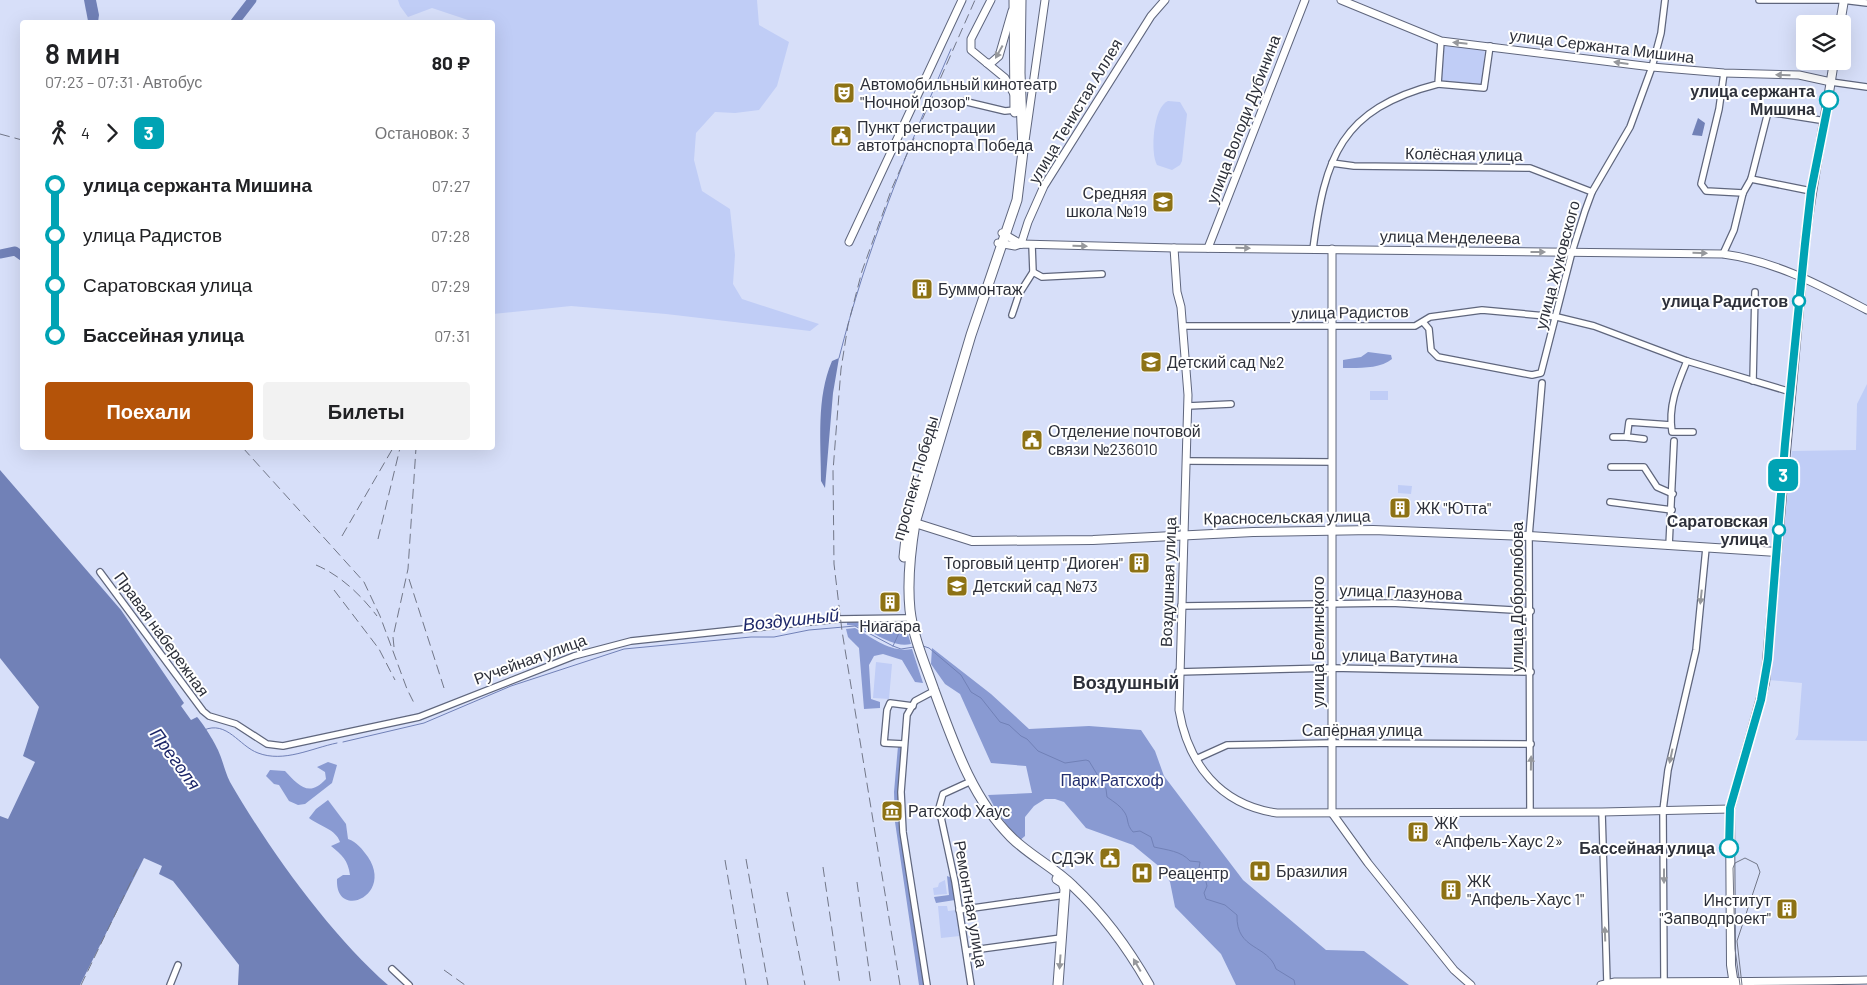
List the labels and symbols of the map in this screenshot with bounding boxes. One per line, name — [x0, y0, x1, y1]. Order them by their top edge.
street label: улица Сержанта Мишина — [1509, 25, 1696, 66]
street label: улица Володи Дубинина — [1202, 32, 1283, 206]
street label: улица Тенистая Аллея — [1024, 35, 1125, 187]
one-way arrow — [1452, 39, 1468, 47]
one-way arrow — [995, 45, 1003, 60]
one-way arrow — [1613, 59, 1629, 67]
one-way arrow — [1775, 70, 1791, 78]
place label: Автомобильный кинотеатр "Ночной дозор" — [860, 74, 1057, 111]
theatre icon: Автомобильный кинотеатр "Ночной дозор" — [832, 81, 856, 105]
place label: улица cержанта Мишина — [1690, 81, 1815, 118]
marker: улица cержанта Мишина — [1819, 90, 1839, 110]
place label: Пункт регистрации автотранспорта Победа — [857, 117, 1033, 154]
public building icon: Пункт регистрации автотранспорта Победа — [829, 124, 853, 148]
street label: Колёсная улица — [1405, 143, 1523, 164]
place label: Средняя школа №19 — [1066, 183, 1147, 220]
school or university icon: Средняя школа №19 — [1151, 190, 1175, 214]
street label: улица Жуковского — [1530, 198, 1583, 331]
street label: улица Менделеева — [1380, 226, 1521, 247]
one-way arrow — [1073, 242, 1089, 250]
one-way arrow — [1235, 244, 1251, 252]
one-way arrow — [1530, 248, 1546, 256]
one-way arrow — [1693, 249, 1709, 257]
building icon: Буммонтаж — [910, 277, 934, 301]
place label: Буммонтаж — [938, 279, 1023, 298]
place label: улица Радистов — [1662, 291, 1788, 310]
marker: улица Радистов — [1792, 294, 1806, 308]
street label: улица Радистов — [1291, 301, 1409, 322]
school or university icon: Детский сад №2 — [1139, 350, 1163, 374]
place label: Детский сад №2 — [1167, 352, 1285, 371]
street label: проспект Победы — [888, 413, 941, 542]
place label: Отделение почтовой связи №236010 — [1048, 421, 1201, 458]
public building icon: Отделение почтовой связи №236010 — [1020, 428, 1044, 452]
line badge: 3 — [1767, 459, 1799, 491]
building icon: ЖК "Ютта" — [1388, 496, 1412, 520]
place label: ЖК "Ютта" — [1416, 498, 1491, 517]
street label: Красносельская улица — [1203, 506, 1371, 527]
place label: Саратовская улица — [1667, 511, 1768, 548]
street label: Воздушная улица — [1156, 517, 1179, 647]
street label: улица Добролюбова — [1507, 522, 1526, 672]
marker: Саратовская улица — [1772, 523, 1786, 537]
building icon: Торговый центр "Диоген" — [1127, 551, 1151, 575]
place label: Торговый центр "Диоген" — [944, 553, 1123, 572]
street label: Правая набережная — [111, 568, 214, 699]
school or university icon: Детский сад №73 — [945, 574, 969, 598]
place label: Детский сад №73 — [973, 576, 1098, 595]
street label: улица Белинского — [1308, 576, 1327, 708]
street label: улица Глазунова — [1339, 580, 1463, 603]
one-way arrow — [1697, 589, 1705, 605]
building icon: Ниагара — [878, 590, 902, 614]
water label: Воздушный — [742, 603, 840, 635]
place label: Ниагара — [859, 616, 921, 635]
street label: Ручейная улица — [471, 629, 589, 688]
street label: улица Ватутина — [1342, 645, 1458, 666]
district label: Воздушный — [1073, 671, 1179, 693]
street label: Сапёрная улица — [1302, 720, 1422, 739]
water label: Преголя — [146, 723, 206, 794]
one-way arrow — [1667, 749, 1675, 764]
one-way arrow — [1527, 755, 1535, 771]
park label: Парк Ратсхоф — [1060, 770, 1164, 789]
museum icon: Ратсхоф Хаус — [880, 799, 904, 823]
place label: Ратсхоф Хаус — [908, 801, 1010, 820]
place label: ЖК «Апфель-Хаус 2» — [1434, 813, 1563, 850]
building icon: ЖК «Апфель-Хаус 2» — [1406, 820, 1430, 844]
place label: Бассейная улица — [1579, 838, 1715, 857]
marker: Бассейная улица — [1719, 838, 1739, 858]
street label: Ремонтная улица — [951, 839, 992, 969]
public building icon: СДЭК — [1098, 846, 1122, 870]
place label: СДЭК — [1051, 848, 1095, 867]
hospital icon: Бразилия — [1248, 859, 1272, 883]
hospital icon: Реацентр — [1130, 861, 1154, 885]
place label: Бразилия — [1276, 861, 1347, 880]
place label: Реацентр — [1158, 863, 1229, 882]
one-way arrow — [1660, 869, 1668, 885]
place label: ЖК "Апфель-Хаус 1" — [1467, 871, 1584, 908]
building icon: ЖК "Апфель-Хаус 1" — [1439, 878, 1463, 902]
place label: Институт "Запводпроект" — [1659, 890, 1772, 927]
building icon: Институт "Запводпроект" — [1775, 897, 1799, 921]
one-way arrow — [1601, 926, 1609, 942]
one-way arrow — [1055, 954, 1063, 970]
one-way arrow — [1133, 958, 1142, 971]

